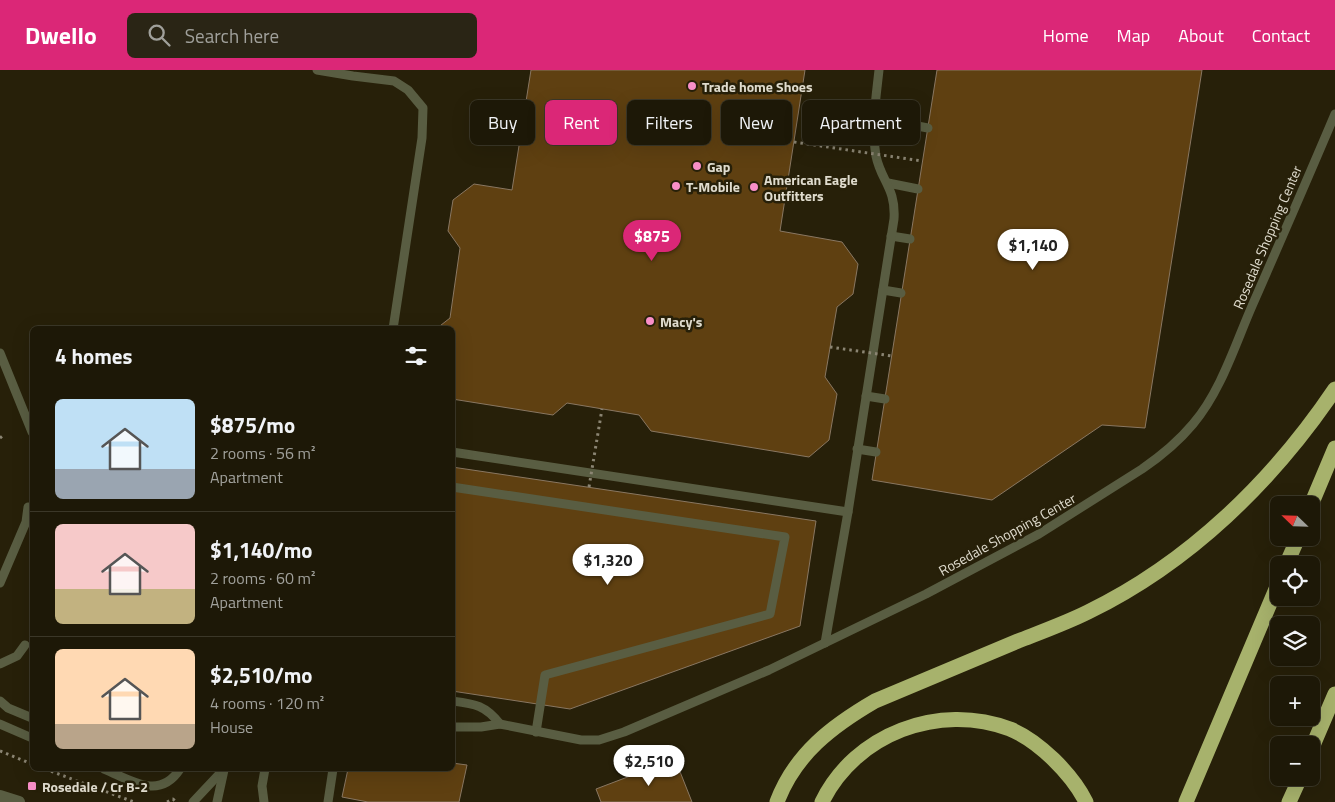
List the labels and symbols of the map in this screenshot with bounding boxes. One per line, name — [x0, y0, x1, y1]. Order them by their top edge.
place label: Trade home Shoes — [702, 76, 813, 97]
marker: Trade home Shoes — [686, 80, 698, 92]
place label: Gap — [707, 156, 731, 177]
marker: Gap — [691, 160, 703, 172]
street label: Rosedale Shopping Center — [1227, 162, 1307, 312]
place label: American Eagle Outfitters — [764, 169, 858, 206]
place label: T-Mobile — [686, 176, 740, 197]
marker: T-Mobile — [670, 180, 682, 192]
marker: American Eagle Outfitters — [748, 181, 760, 193]
pin: $875 — [622, 220, 682, 262]
pin: $1,140 — [992, 228, 1074, 271]
place label: Macy's — [660, 311, 703, 332]
marker: Macy's — [644, 315, 656, 327]
street label: Rosedale Shopping Center — [934, 487, 1080, 581]
north arrow — [1270, 496, 1320, 546]
pin: $1,320 — [567, 544, 649, 586]
pin: $2,510 — [608, 744, 690, 787]
place label: Rosedale / Cr B-2 — [42, 776, 148, 797]
marker: Rosedale / Cr B-2 — [26, 780, 38, 792]

